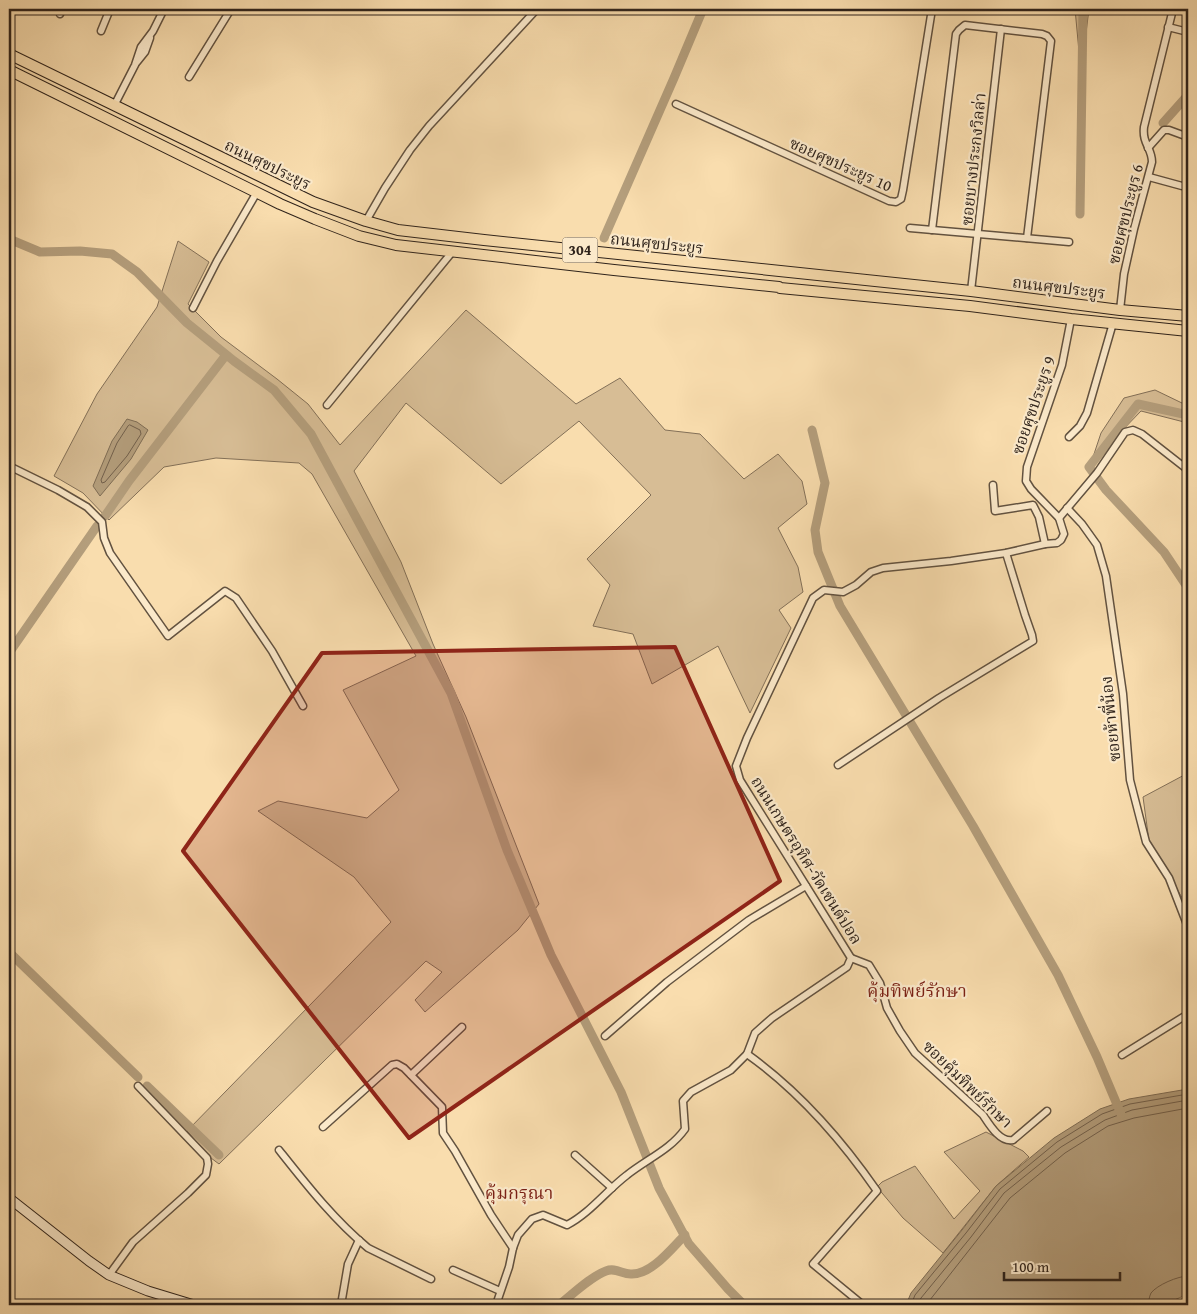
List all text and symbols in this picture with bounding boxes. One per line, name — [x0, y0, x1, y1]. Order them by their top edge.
street label: ซอยบางประกงวิลล่า — [954, 91, 992, 227]
street label: ซอยศุขประยูร 10 — [786, 131, 897, 198]
street label: ถนนศุขประยูร — [221, 133, 315, 195]
street label: ซอยศุขประยูร 6 — [1101, 161, 1149, 267]
street label: ถนนศุขประยูร — [609, 226, 705, 260]
road number: 304 — [562, 238, 598, 262]
street label: ถนนศุขประยูร — [1011, 269, 1107, 305]
street label: ซอยศุขประยูร 9 — [1005, 352, 1061, 457]
street label: ซอยห้าพี่น้อง — [1094, 675, 1126, 763]
street label: ถนนเกษตรอุทิศ-วัดเซนต์ปอล — [745, 771, 869, 949]
district label: คุ้มทิพย์รักษา — [867, 977, 967, 1004]
street label: ซอยคุ้มทิพย์รักษา — [917, 1035, 1019, 1133]
district label: คุ้มกรุณา — [485, 1179, 553, 1206]
scale bar — [1004, 1249, 1121, 1281]
text: 100 m — [1012, 1256, 1050, 1277]

